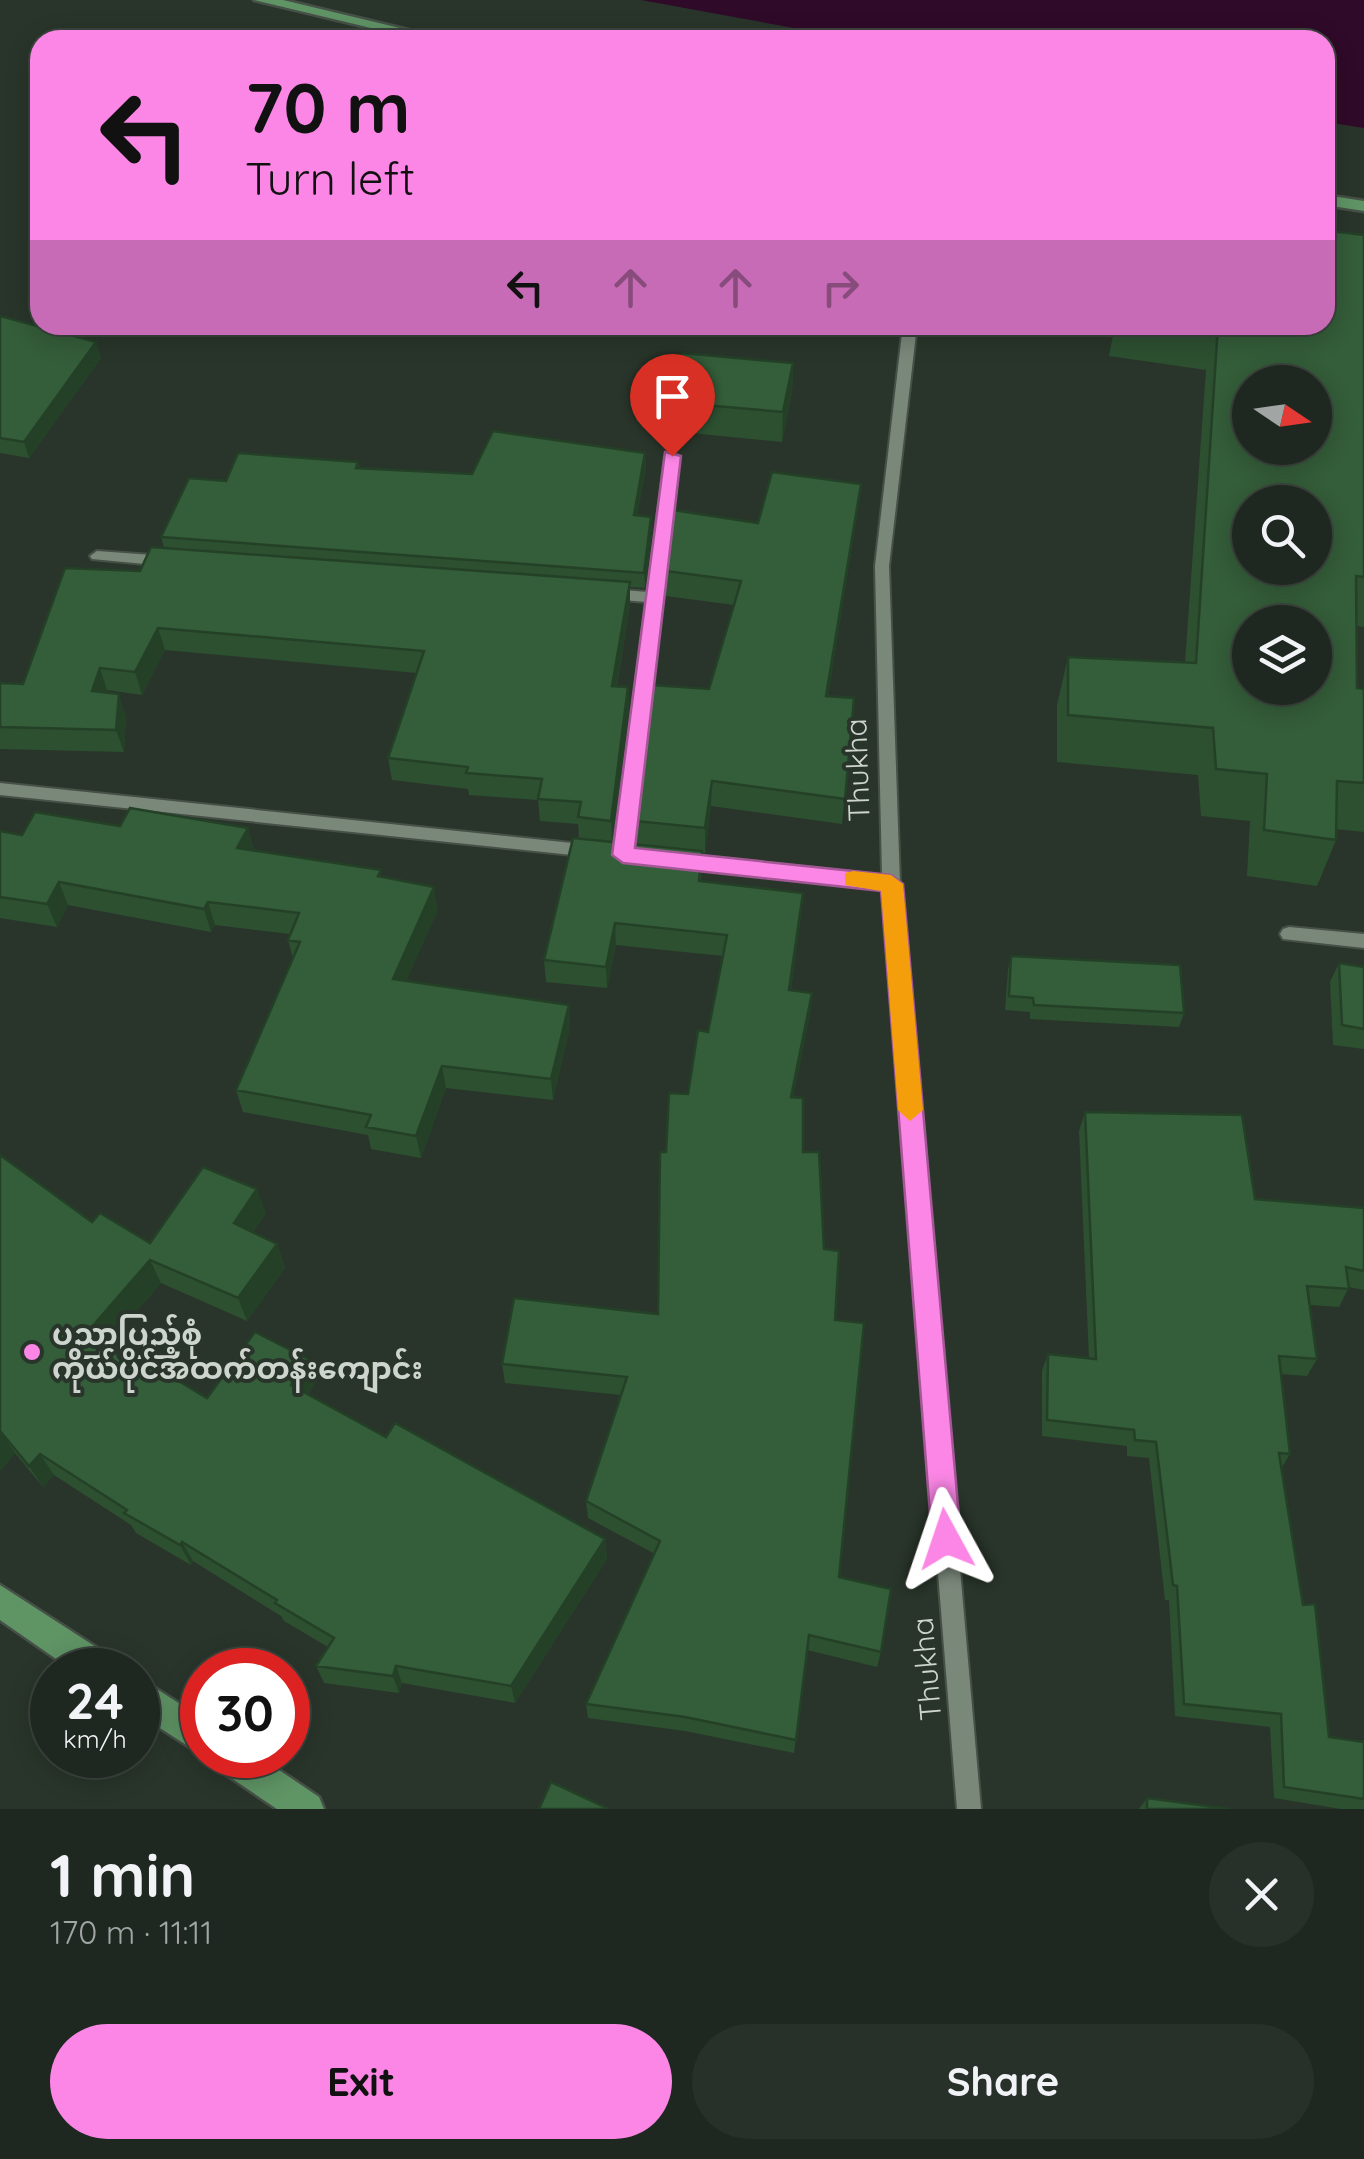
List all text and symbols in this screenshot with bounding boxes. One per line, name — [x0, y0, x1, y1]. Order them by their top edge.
text: 70 m — [245, 63, 411, 151]
icon: left — [80, 70, 210, 200]
text: Turn left — [245, 150, 415, 206]
icon: left — [498, 260, 553, 315]
icon: ahead — [603, 260, 658, 315]
icon: ahead — [708, 260, 763, 315]
icon: right — [813, 260, 868, 315]
pin — [630, 354, 715, 457]
north arrow — [1232, 365, 1332, 465]
map controls — [1232, 365, 1332, 705]
icon: arrive — [645, 369, 700, 424]
button: search — [1232, 485, 1332, 585]
button: layers — [1232, 605, 1332, 705]
street label: Thukha — [836, 718, 878, 822]
place label: ပညာပြည့်စုံ ကိုယ်ပိုင်အထက်တန်းကျောင်း — [52, 1314, 423, 1394]
marker: ပညာပြည့်စုံ ကိုယ်ပိုင်အထက်တန်းကျောင်း — [21, 1341, 43, 1363]
position arrow — [894, 1487, 998, 1591]
street label: Thukha — [903, 1616, 949, 1722]
speed limit sign: 30 — [180, 1648, 310, 1778]
text: 24 — [66, 1669, 124, 1732]
text: km/h — [63, 1723, 127, 1754]
text: 1 min — [50, 1837, 195, 1912]
button: close — [1209, 1842, 1314, 1947]
text: 170 m · 11:11 — [50, 1912, 212, 1952]
button: Exit — [50, 2024, 672, 2139]
button: Share — [692, 2024, 1314, 2139]

